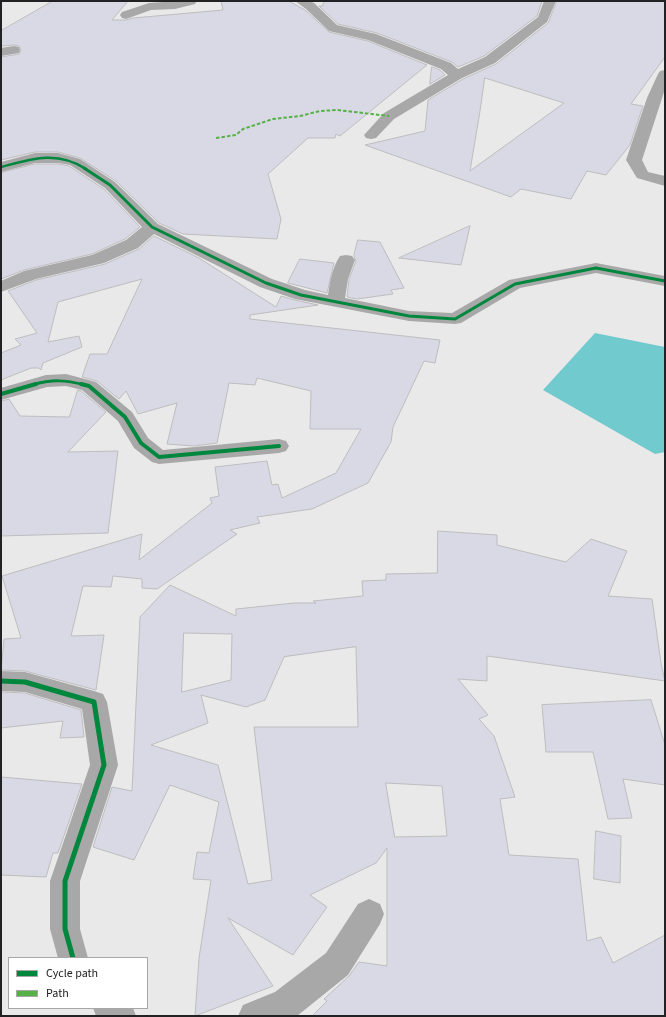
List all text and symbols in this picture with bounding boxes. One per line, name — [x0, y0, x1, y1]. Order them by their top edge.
legend — [8, 957, 148, 1009]
text: Cycle path — [46, 965, 98, 982]
text: Path — [46, 985, 69, 1002]

